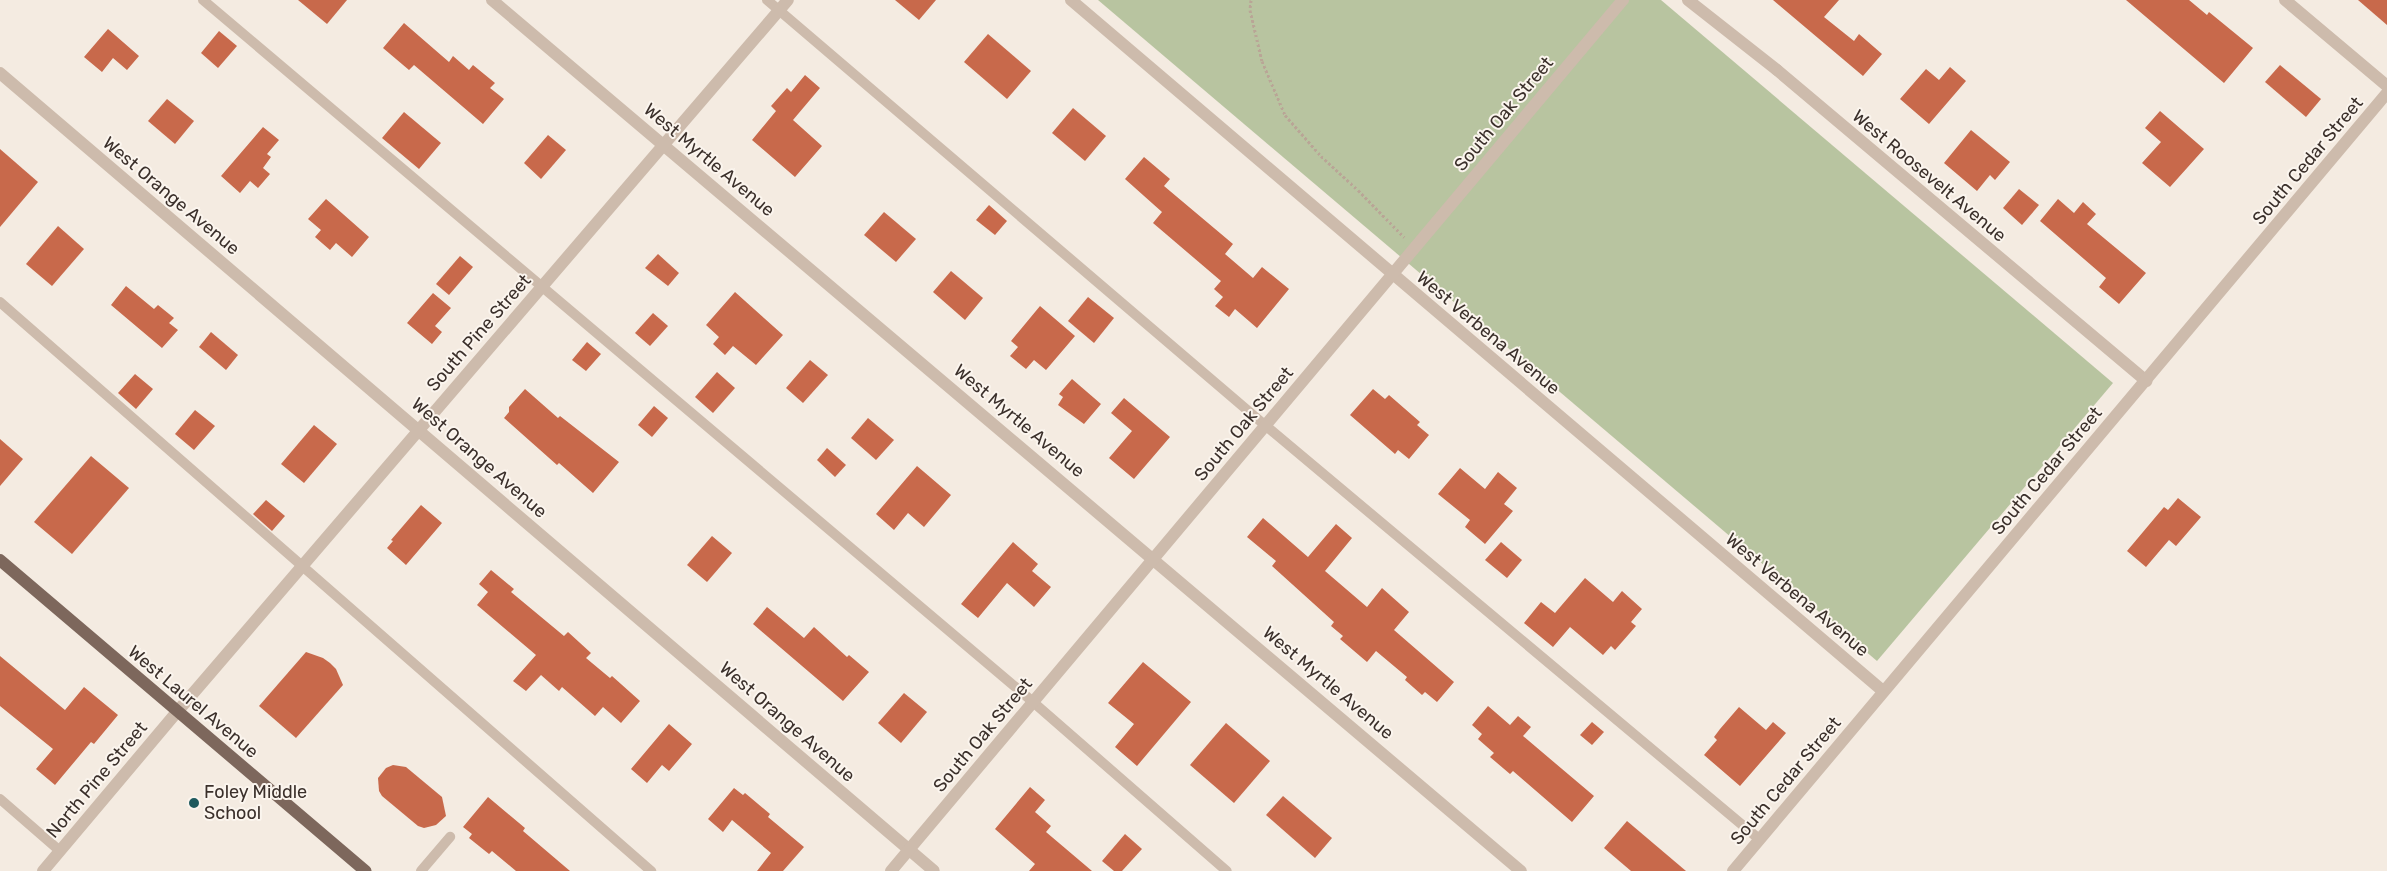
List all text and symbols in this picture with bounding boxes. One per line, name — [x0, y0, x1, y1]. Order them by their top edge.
street label: South Oak Street — [1450, 52, 1558, 176]
street label: South Cedar Street — [2248, 92, 2368, 230]
street label: West Myrtle Avenue — [639, 99, 779, 221]
street label: West Roosevelt Avenue — [1848, 105, 2010, 247]
street label: West Orange Avenue — [98, 132, 244, 260]
street label: West Verbena Avenue — [1412, 266, 1564, 400]
street label: South Pine Street — [422, 270, 536, 396]
street label: West Myrtle Avenue — [949, 360, 1089, 482]
street label: South Oak Street — [1190, 362, 1298, 486]
street label: West Orange Avenue — [407, 393, 551, 523]
street label: South Cedar Street — [1987, 402, 2107, 540]
street label: West Verbena Avenue — [1721, 528, 1873, 662]
street label: West Myrtle Avenue — [1258, 622, 1398, 744]
street label: West Laurel Avenue — [123, 641, 263, 763]
street label: West Orange Avenue — [715, 657, 859, 787]
street label: South Oak Street — [929, 673, 1037, 797]
street label: South Cedar Street — [1726, 712, 1846, 850]
street label: North Pine Street — [42, 717, 152, 843]
place label: Foley Middle School — [204, 782, 308, 824]
marker: Foley Middle School — [188, 797, 200, 809]

